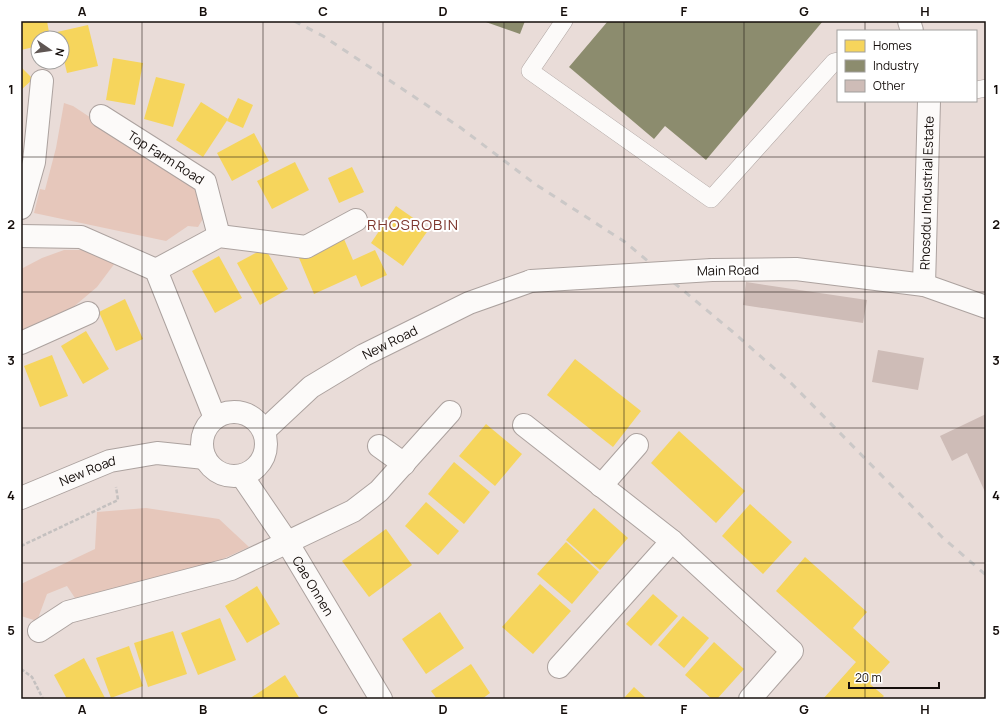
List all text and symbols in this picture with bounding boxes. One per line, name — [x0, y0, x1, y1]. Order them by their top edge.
text: A — [78, 2, 87, 20]
text: B — [199, 2, 207, 20]
text: C — [318, 2, 328, 20]
text: D — [438, 2, 448, 20]
text: E — [560, 2, 568, 20]
text: F — [681, 2, 688, 20]
text: G — [799, 2, 809, 20]
text: H — [920, 2, 930, 20]
north arrow — [30, 30, 70, 70]
legend — [837, 30, 977, 102]
text: Homes — [873, 37, 912, 54]
text: N — [52, 47, 68, 58]
text: Industry — [873, 57, 919, 74]
text: Other — [873, 77, 906, 94]
text: 1 — [8, 80, 14, 98]
text: 1 — [993, 80, 999, 98]
street label: Rhosddu Industrial Estate — [915, 115, 938, 270]
street label: Top Farm Road — [124, 126, 208, 188]
district label: RHOSROBIN — [367, 214, 459, 235]
text: 2 — [7, 215, 15, 233]
text: 2 — [992, 215, 1000, 233]
street label: Main Road — [697, 260, 759, 280]
street label: New Road — [359, 321, 420, 364]
text: 3 — [7, 351, 15, 369]
text: 3 — [992, 351, 1000, 369]
street label: New Road — [56, 451, 117, 490]
text: 4 — [7, 486, 15, 504]
text: 4 — [992, 486, 1000, 504]
street label: Cae Onnen — [288, 553, 338, 619]
text: 5 — [7, 621, 15, 639]
text: 5 — [992, 621, 1000, 639]
scale bar — [849, 664, 939, 690]
text: 20 m — [855, 669, 882, 686]
text: A — [78, 700, 87, 718]
text: B — [199, 700, 207, 718]
text: C — [318, 700, 328, 718]
text: D — [438, 700, 448, 718]
text: E — [560, 700, 568, 718]
text: F — [681, 700, 688, 718]
text: G — [799, 700, 809, 718]
text: H — [920, 700, 930, 718]

